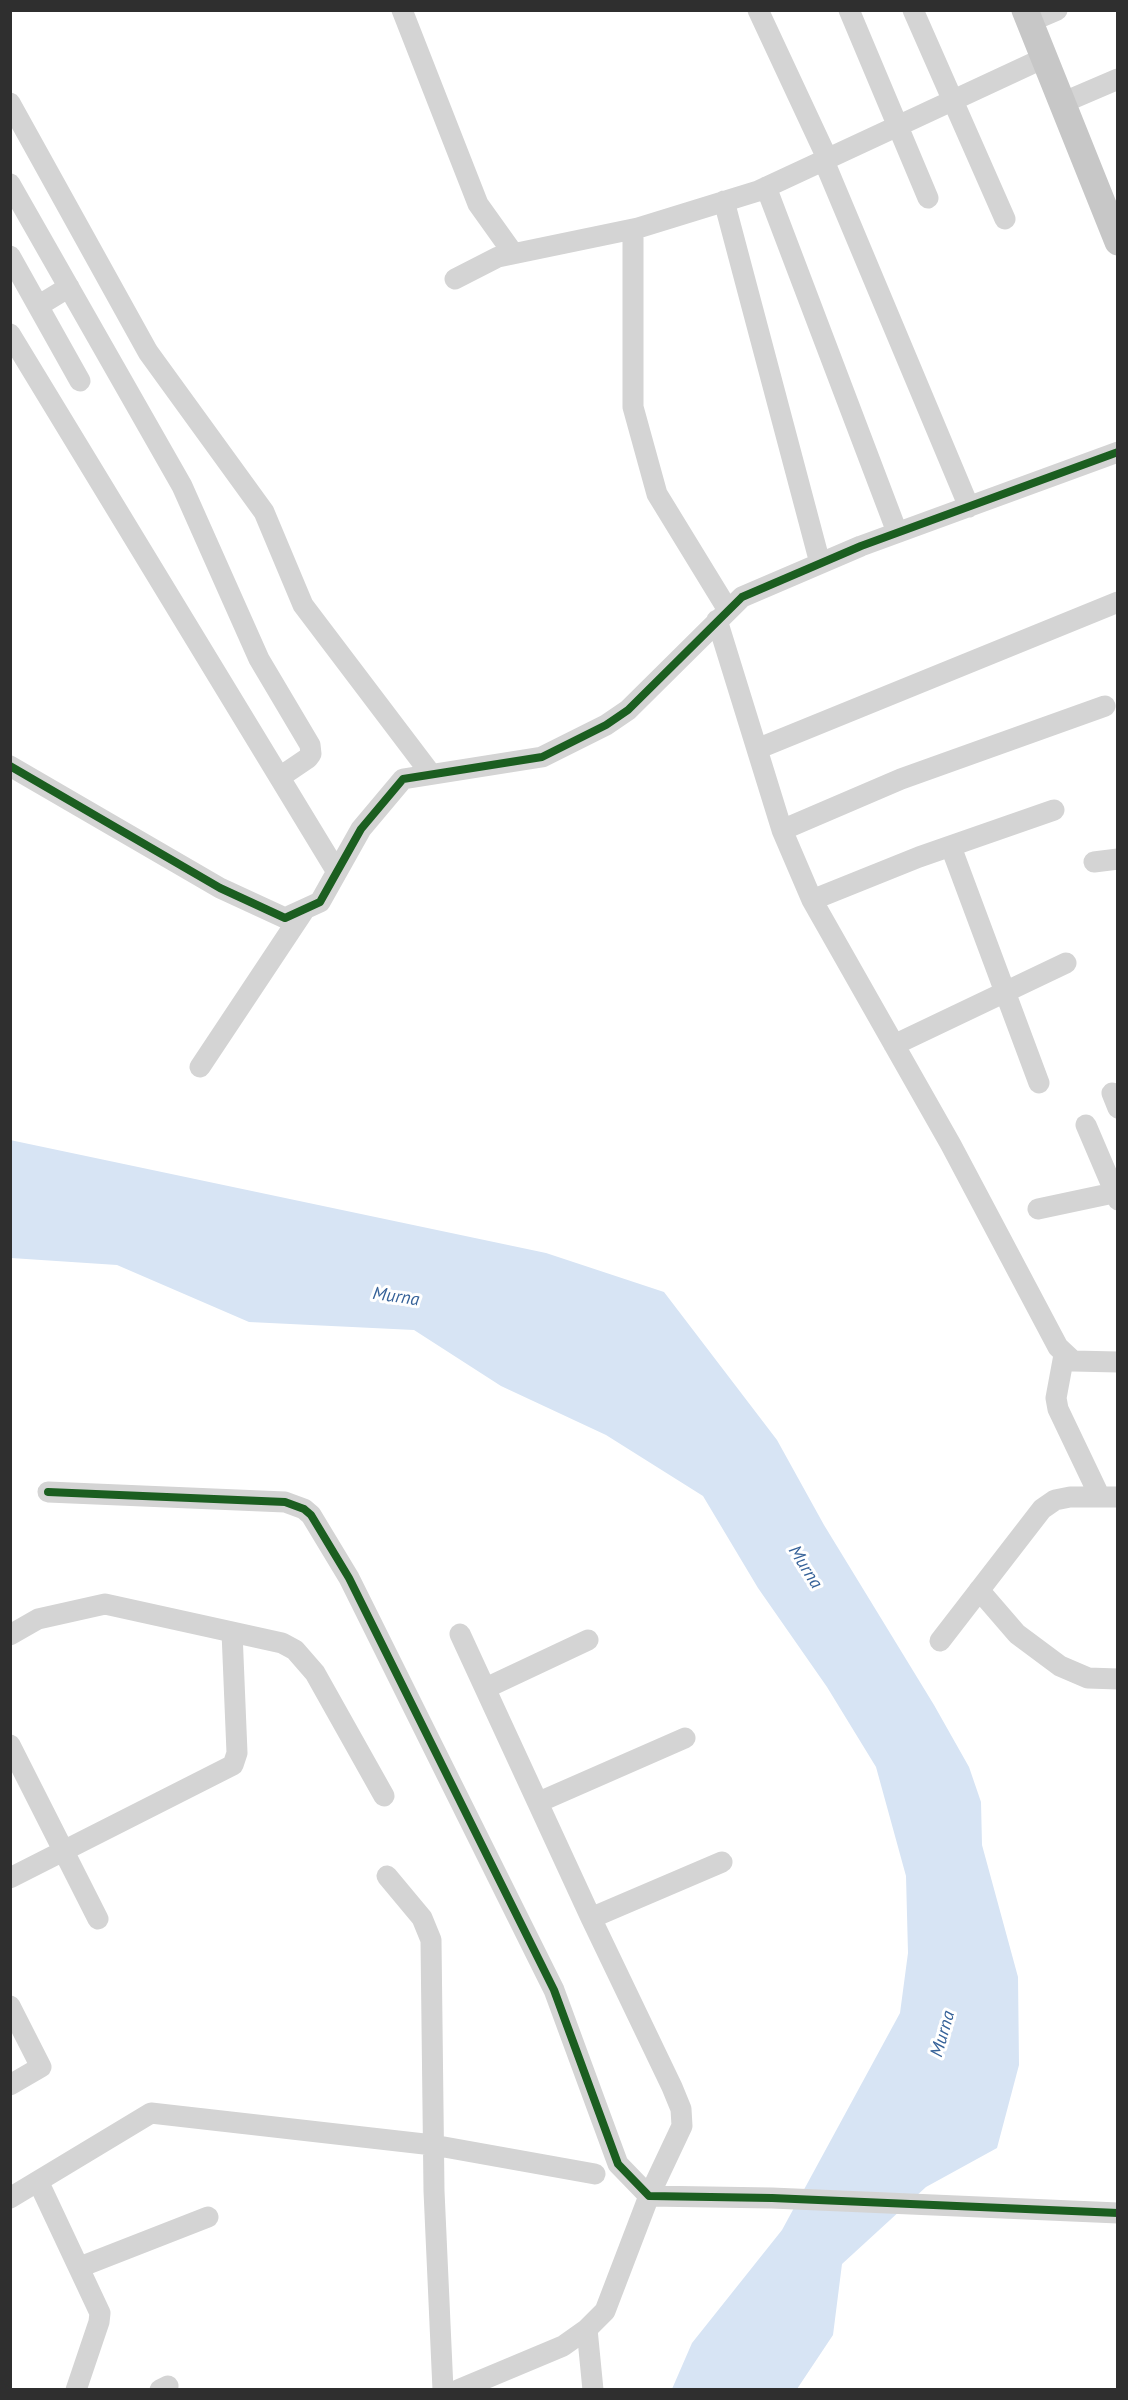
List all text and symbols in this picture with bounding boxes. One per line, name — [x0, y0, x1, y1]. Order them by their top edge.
water label: Murna — [371, 1283, 421, 1311]
water label: Murna — [783, 1541, 827, 1593]
water label: Murna — [926, 2009, 960, 2059]

